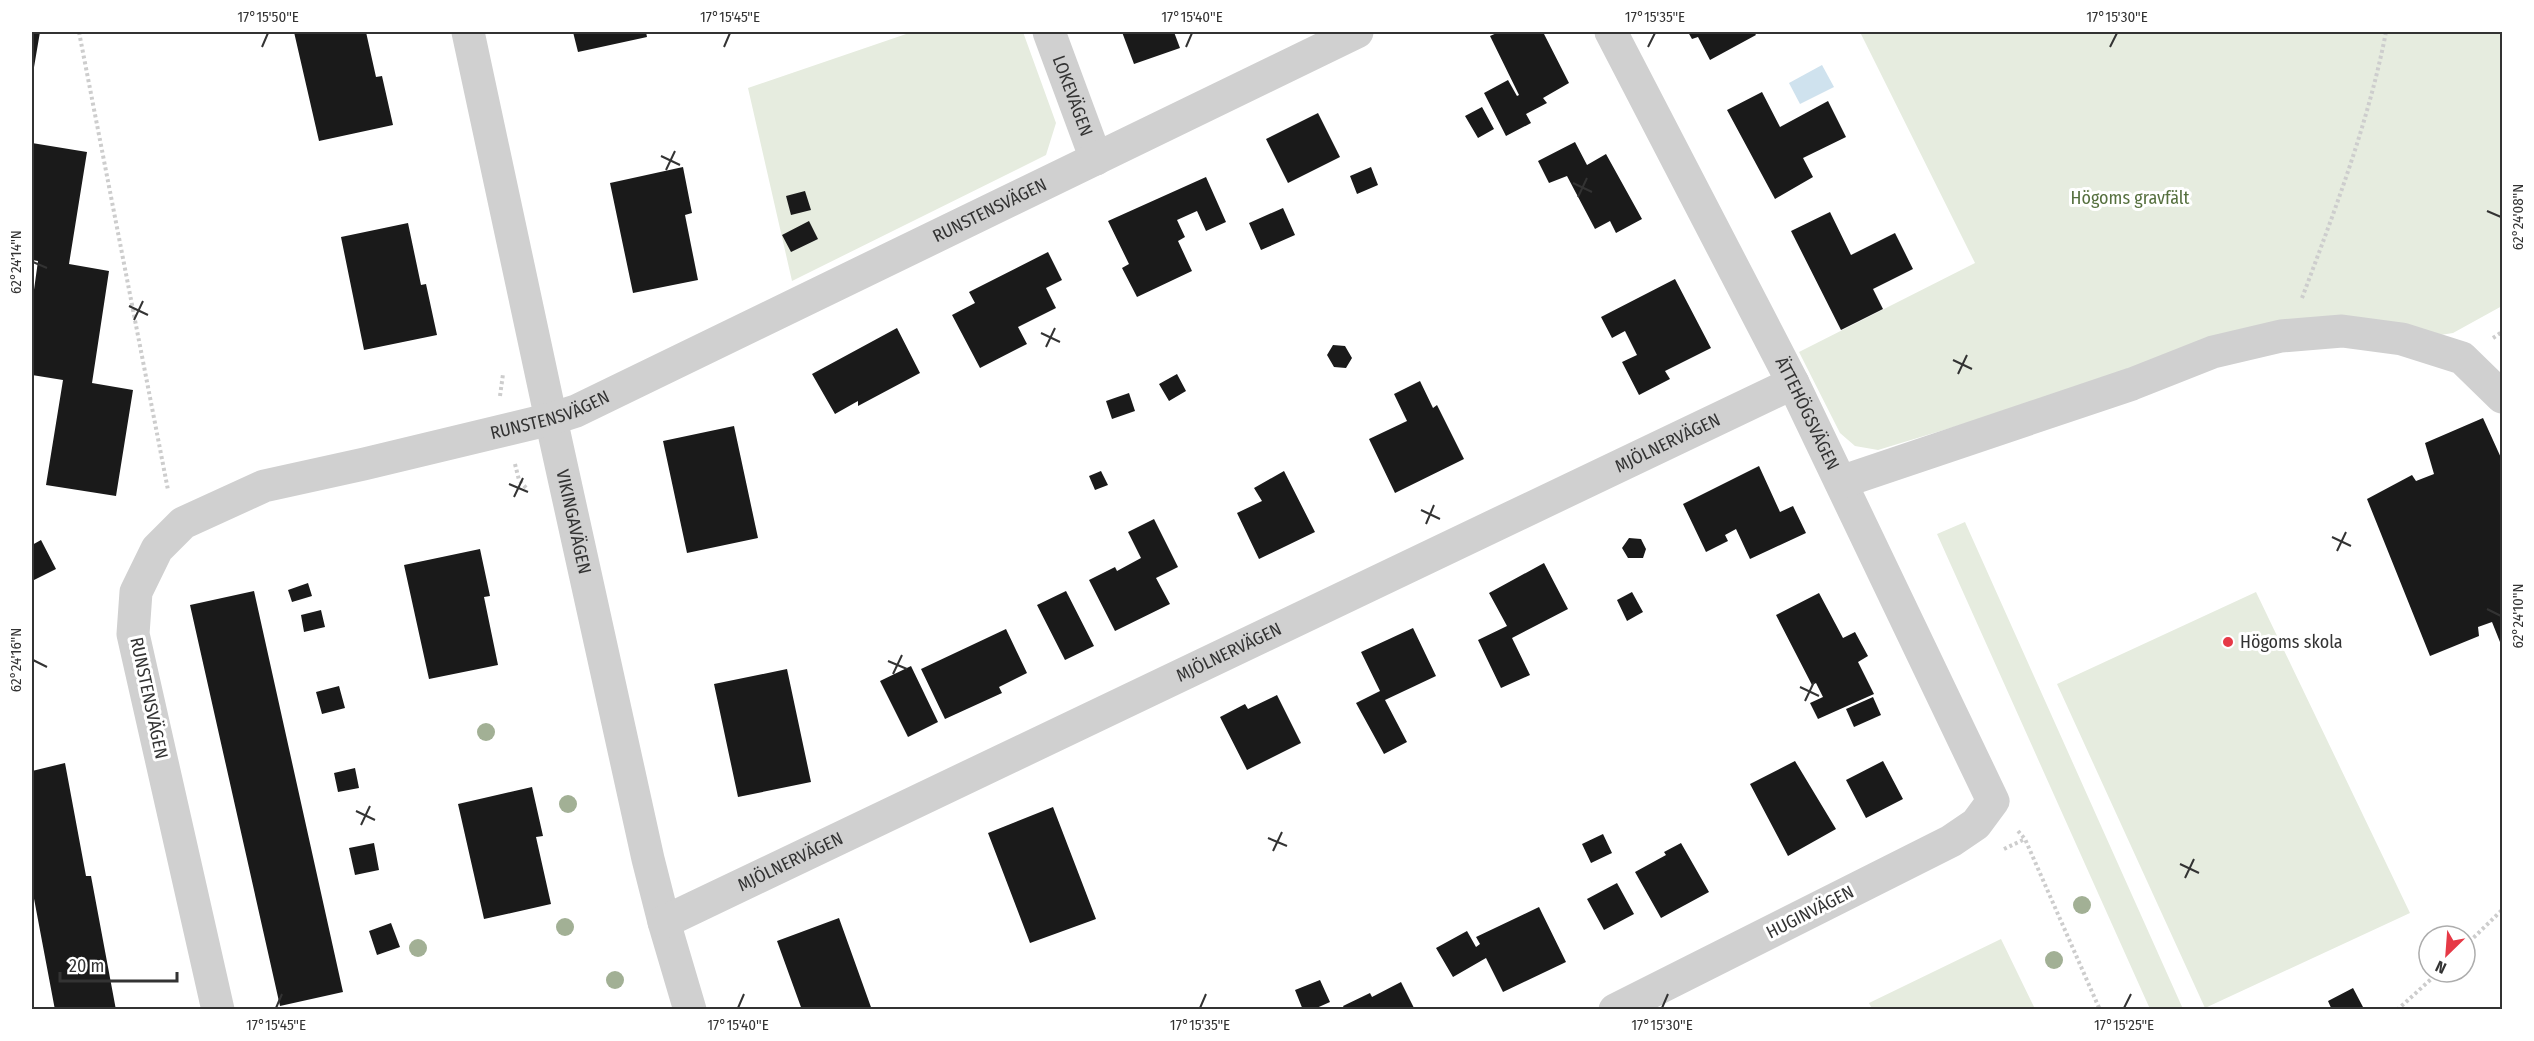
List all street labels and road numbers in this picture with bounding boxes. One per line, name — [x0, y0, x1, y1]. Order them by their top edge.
street label: LOKEVÄGEN — [1048, 52, 1098, 139]
street label: RUNSTENSVÄGEN — [929, 173, 1050, 247]
street label: ÄTTEHÖGSVÄGEN — [1770, 353, 1844, 473]
street label: RUNSTENSVÄGEN — [488, 385, 613, 444]
street label: MJÖLNERVÄGEN — [1611, 408, 1724, 477]
street label: VIKINGAVÄGEN — [551, 467, 596, 576]
street label: MJÖLNERVÄGEN — [1173, 618, 1285, 687]
street label: RUNSTENSVÄGEN — [125, 635, 173, 761]
street label: MJÖLNERVÄGEN — [734, 827, 847, 896]
street label: HUGINVÄGEN — [1763, 881, 1857, 943]

